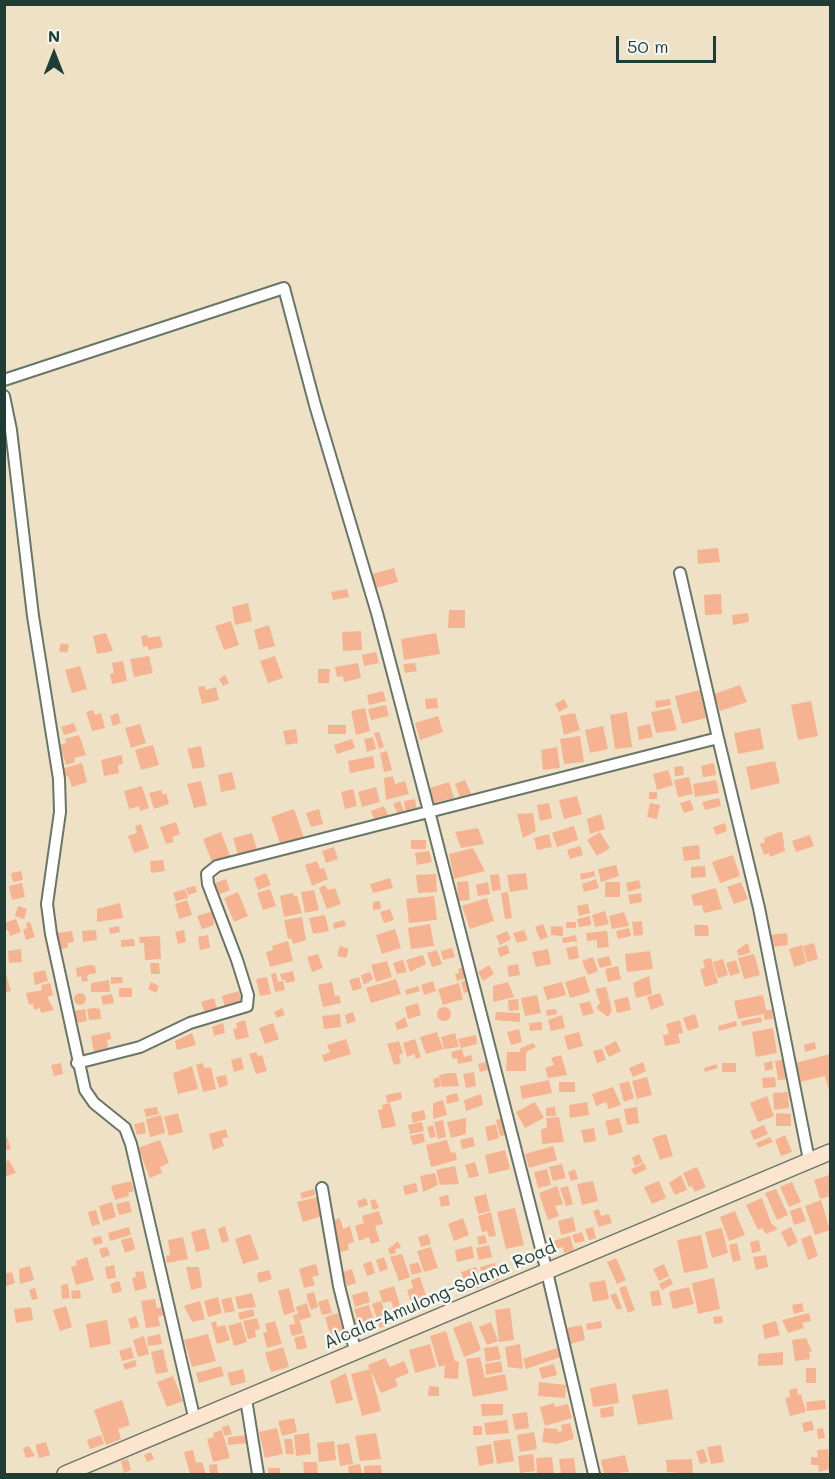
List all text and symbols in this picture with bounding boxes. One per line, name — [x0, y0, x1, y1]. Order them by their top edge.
north arrow — [24, 24, 84, 84]
scale bar — [619, 24, 720, 62]
text: N — [48, 25, 60, 46]
text: 50 m — [627, 34, 669, 58]
street label: Alcala-Amulong-Solana Road — [321, 1236, 559, 1354]

